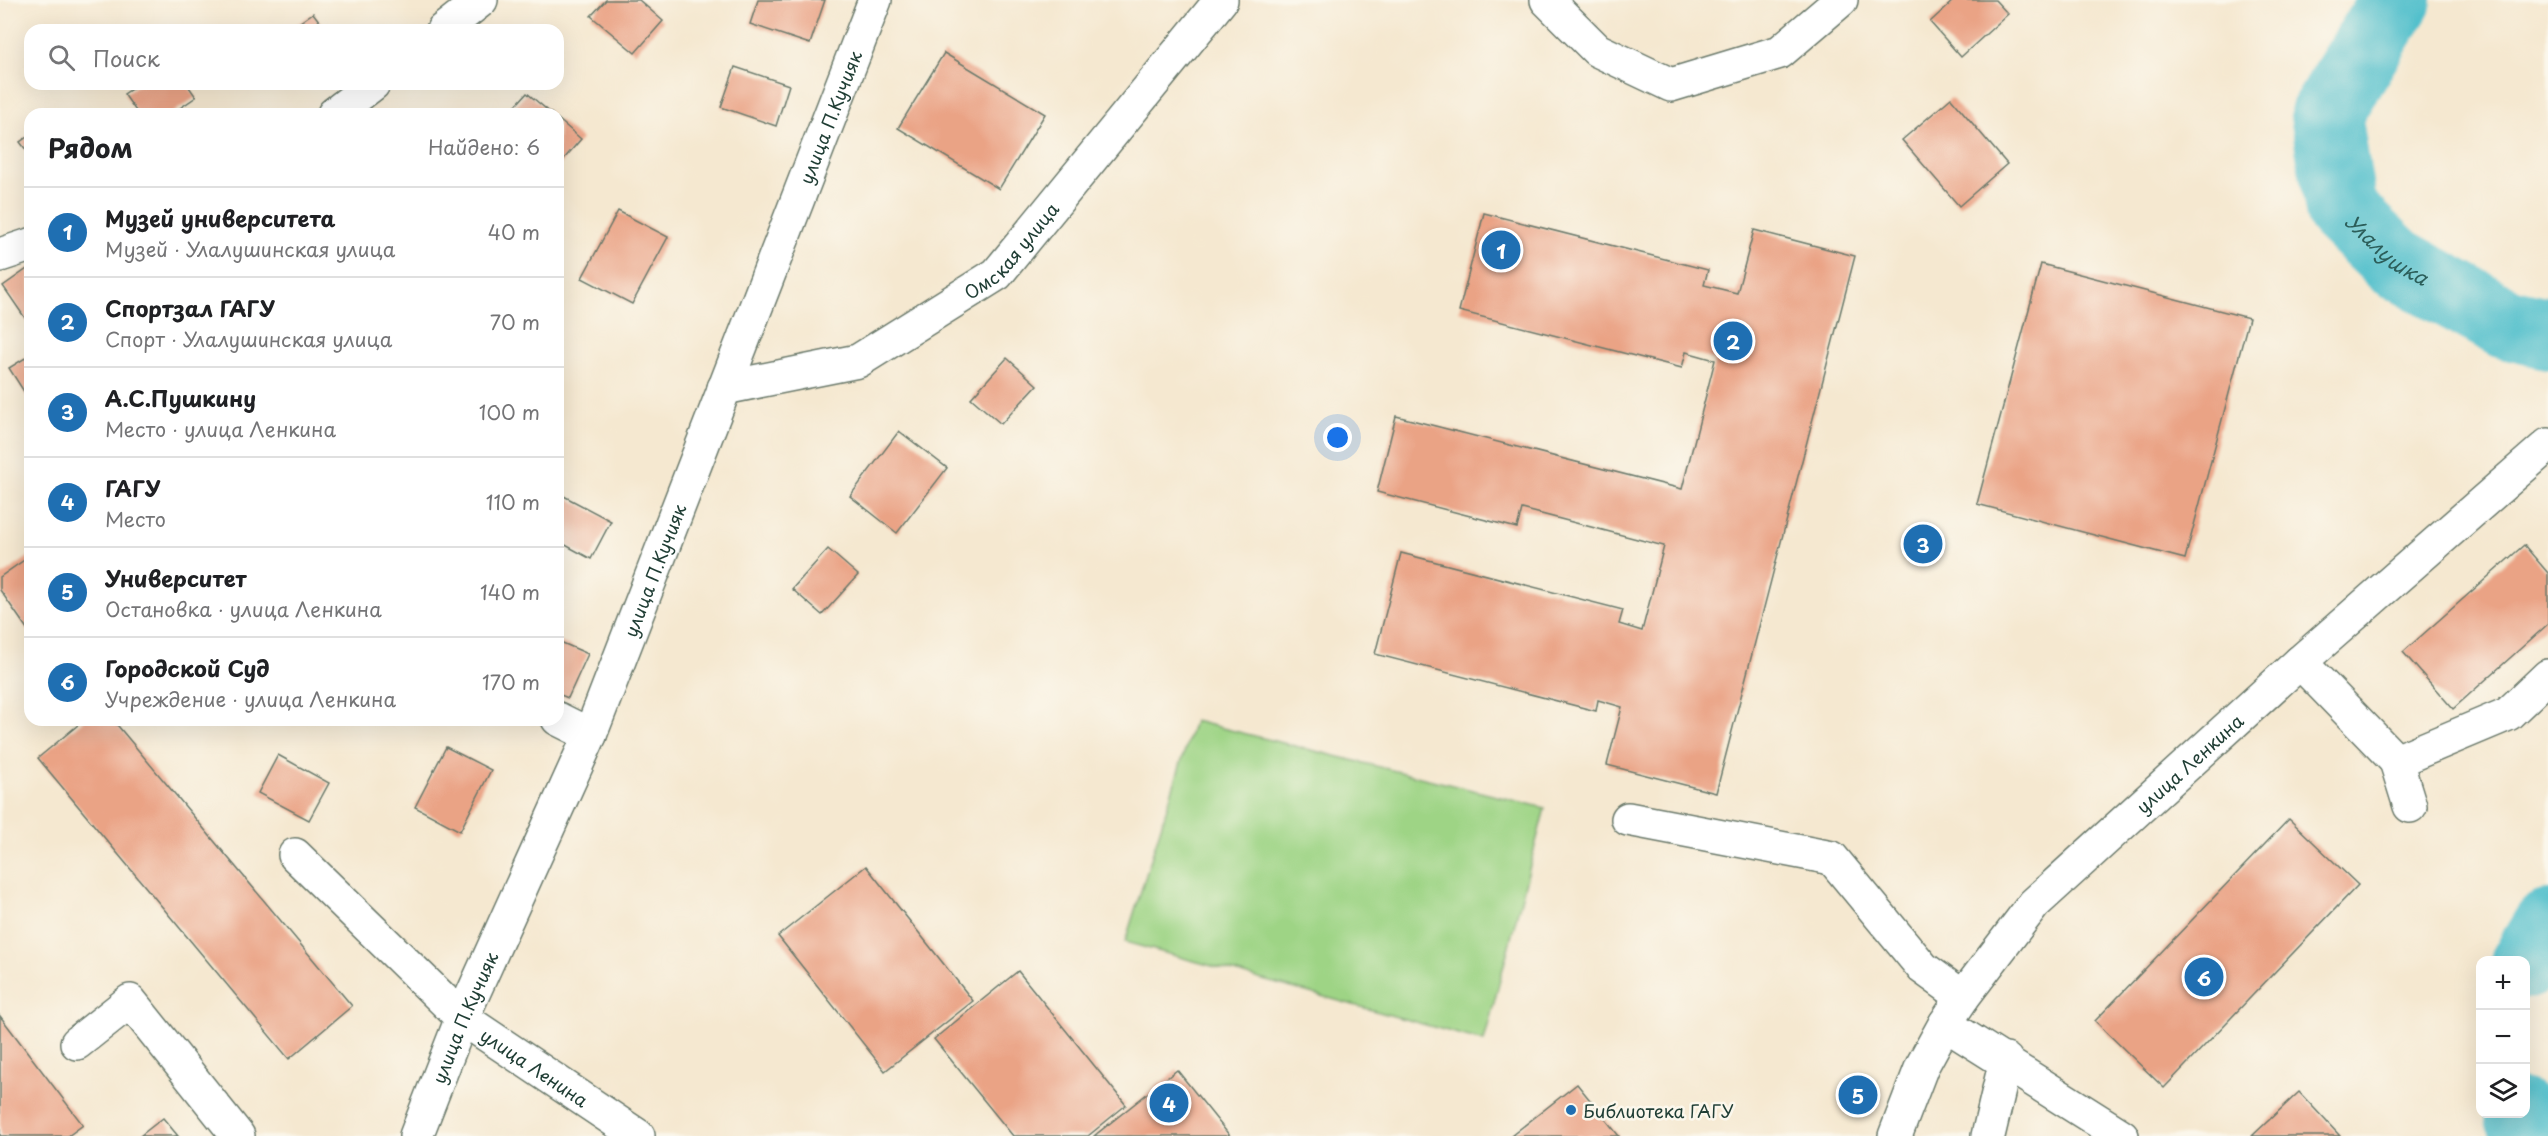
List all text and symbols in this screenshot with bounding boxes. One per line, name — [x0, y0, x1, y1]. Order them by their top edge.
search box — [24, 24, 564, 90]
icon: search — [45, 41, 78, 74]
text: Поиск — [93, 41, 160, 74]
street label: улица П.Кучияк — [792, 46, 868, 188]
text: Рядом — [48, 128, 133, 167]
text: Найдено: 6 — [428, 132, 540, 162]
street label: Омская улица — [958, 195, 1065, 305]
text: Музей университета — [105, 201, 336, 234]
water label: Улалушка — [2339, 207, 2435, 293]
text: 1 — [63, 217, 72, 247]
text: 40 m — [488, 217, 540, 247]
pin: 1 — [1482, 228, 1520, 272]
text: Музей · Улалушинская улица — [105, 234, 395, 264]
text: Спортзал ГАГУ — [105, 291, 275, 324]
text: 2 — [60, 307, 75, 337]
text: 70 m — [490, 307, 540, 337]
pin: 2 — [1714, 318, 1752, 364]
text: Спорт · Улалушинская улица — [105, 324, 392, 354]
text: А.С.Пушкину — [105, 381, 256, 414]
text: 3 — [61, 397, 74, 427]
text: 100 m — [479, 397, 540, 427]
text: Место · улица Ленкина — [105, 414, 336, 444]
your location — [1323, 423, 1352, 452]
text: ГАГУ — [105, 471, 161, 504]
text: 4 — [61, 487, 74, 517]
text: 110 m — [486, 487, 540, 517]
street label: улица П.Кучияк — [616, 499, 692, 641]
text: Место — [105, 504, 166, 534]
pin: 3 — [1904, 522, 1942, 566]
text: Университет — [105, 561, 247, 594]
text: 5 — [61, 577, 74, 607]
text: 140 m — [480, 577, 540, 607]
text: Остановка · улица Ленкина — [105, 594, 382, 624]
text: Городской Суд — [105, 651, 270, 684]
text: 6 — [60, 667, 75, 697]
text: 170 m — [482, 667, 540, 697]
text: Учреждение · улица Ленкина — [105, 684, 396, 714]
street label: улица Ленкина — [2129, 706, 2249, 819]
street label: улица П.Кучияк — [424, 947, 504, 1087]
pin: 6 — [2184, 954, 2224, 1000]
map controls — [2476, 956, 2530, 1118]
button: + — [2476, 956, 2530, 1010]
button: − — [2476, 1010, 2530, 1064]
street label: улица Ленина — [475, 1021, 595, 1113]
button: layers — [2476, 1064, 2530, 1118]
pin: 5 — [1838, 1072, 1878, 1118]
pin: 4 — [1150, 1080, 1188, 1126]
place label: Библиотека ГАГУ — [1583, 1097, 1734, 1124]
marker: Библиотека ГАГУ — [1564, 1103, 1578, 1117]

